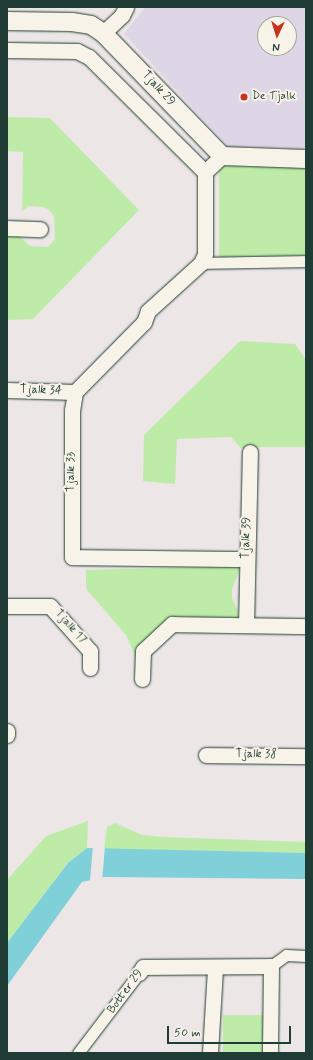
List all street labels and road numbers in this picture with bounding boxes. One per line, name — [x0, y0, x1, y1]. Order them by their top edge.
street label: Tjalk 29 — [138, 69, 178, 109]
street label: Tjalk 34 — [20, 383, 62, 399]
street label: Tjalk 33 — [65, 452, 79, 492]
street label: Tjalk 39 — [239, 517, 255, 559]
street label: Tjalk 17 — [51, 607, 89, 647]
street label: Tjalk 38 — [235, 747, 277, 763]
street label: Botter 29 — [105, 967, 147, 1017]

